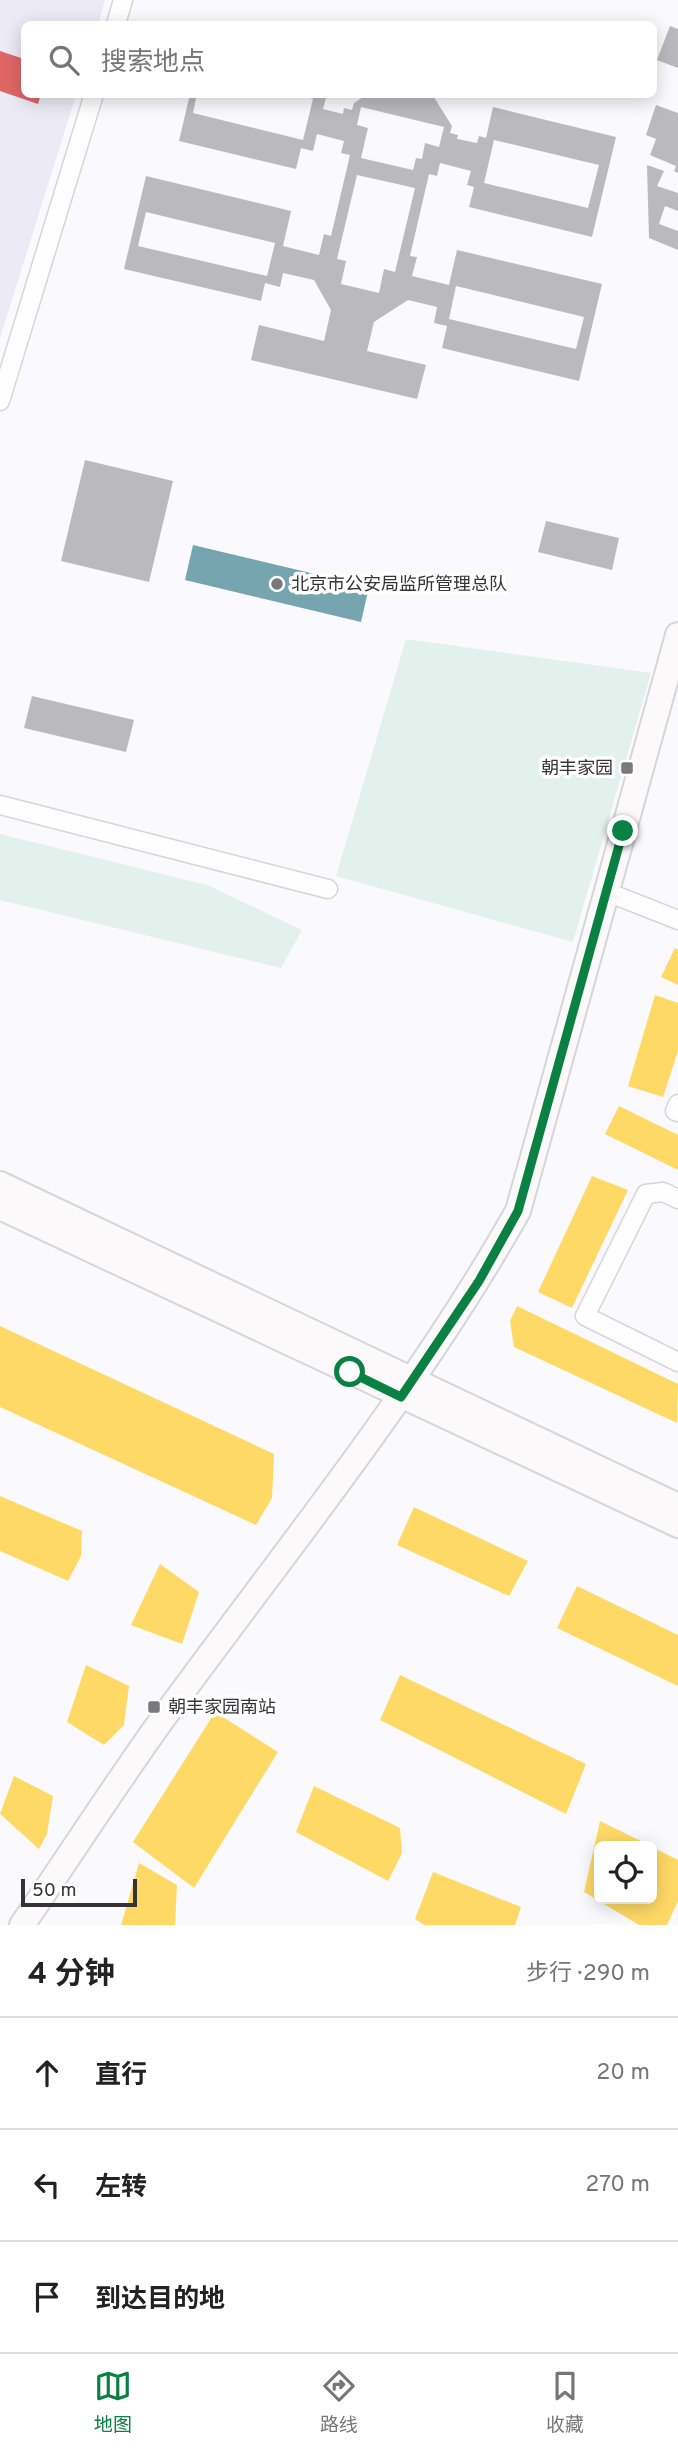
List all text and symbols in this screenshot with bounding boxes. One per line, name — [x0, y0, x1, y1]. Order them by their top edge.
search box — [21, 21, 657, 98]
icon: search — [45, 41, 83, 79]
text: 搜索地点 — [101, 47, 205, 80]
place label: 北京市公安局监所管理总队 — [291, 574, 507, 597]
marker: 北京市公安局监所管理总队 — [269, 576, 285, 592]
place label: 朝丰家园 — [541, 758, 613, 781]
marker: 朝丰家园 — [619, 760, 635, 776]
route end — [607, 815, 638, 846]
route start — [334, 1356, 365, 1387]
place label: 朝丰家园南站 — [168, 1697, 276, 1720]
marker: 朝丰家园南站 — [146, 1699, 162, 1715]
map controls — [594, 1841, 657, 1904]
button: locate — [594, 1841, 657, 1904]
scale bar — [21, 1876, 136, 1908]
text: 50 m — [32, 1879, 77, 1903]
text: 4 分钟 — [28, 1957, 115, 1994]
text: 步行 · 290 m — [526, 1960, 650, 1989]
icon: ahead — [28, 2054, 66, 2092]
text: 20 m — [596, 2059, 650, 2088]
text: 直行 — [95, 2060, 147, 2093]
icon: left — [28, 2166, 66, 2204]
text: 270 m — [585, 2171, 650, 2200]
text: 左转 — [95, 2172, 147, 2205]
icon: arrive — [28, 2278, 66, 2316]
text: 到达目的地 — [95, 2284, 225, 2317]
tab: 地图 — [94, 2367, 132, 2438]
tab: 路线 — [320, 2367, 358, 2438]
tab: 收藏 — [546, 2367, 584, 2438]

